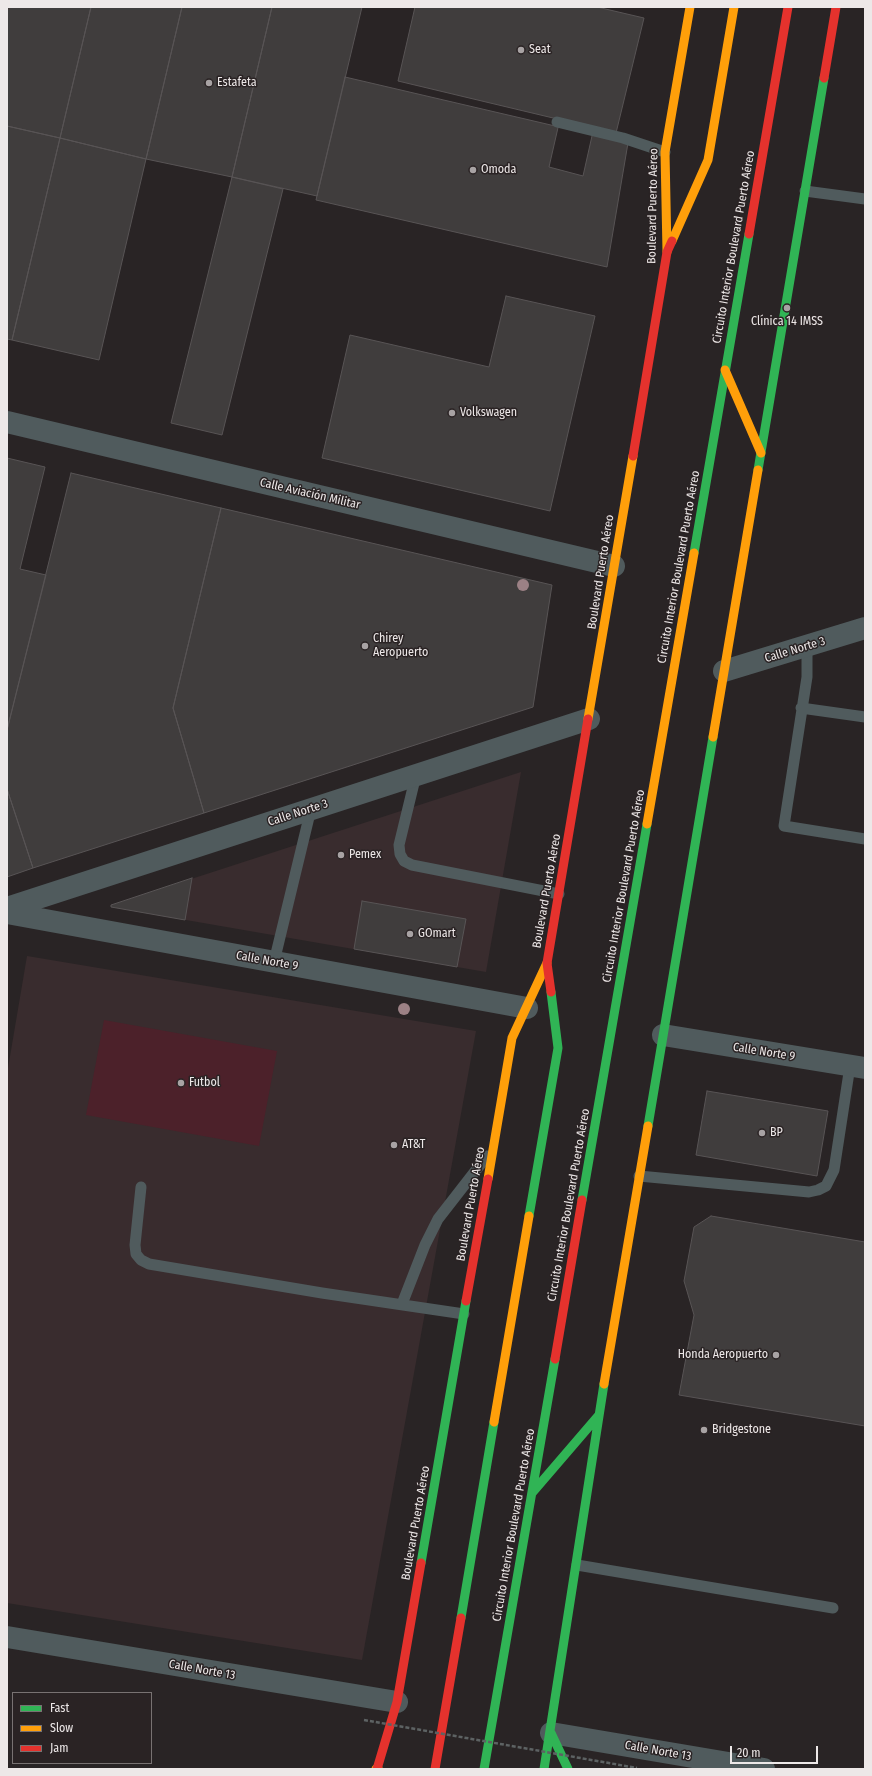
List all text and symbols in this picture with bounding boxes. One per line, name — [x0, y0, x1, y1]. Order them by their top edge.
place label: Seat — [529, 43, 551, 57]
marker: Seat — [516, 45, 526, 55]
place label: Estafeta — [217, 76, 257, 90]
marker: Estafeta — [204, 78, 214, 88]
street label: Boulevard Puerto Aéreo — [645, 148, 661, 264]
street label: Circuito Interior Boulevard Puerto Aéreo — [710, 149, 758, 345]
place label: Omoda — [481, 163, 516, 177]
marker: Omoda — [468, 165, 478, 175]
marker: Clínica 14 IMSS — [782, 303, 792, 313]
place label: Clínica 14 IMSS — [751, 315, 823, 329]
place label: Volkswagen — [460, 406, 517, 420]
marker: Volkswagen — [447, 408, 457, 418]
street label: Circuito Interior Boulevard Puerto Aéreo — [655, 469, 703, 665]
street label: Calle Aviación Militar — [258, 475, 362, 513]
street label: Boulevard Puerto Aéreo — [585, 514, 617, 630]
place label: Chirey Aeropuerto — [373, 632, 428, 660]
street label: Calle Norte 3 — [763, 634, 827, 666]
marker: Chirey Aeropuerto — [360, 641, 370, 651]
street label: Circuito Interior Boulevard Puerto Aéreo — [600, 788, 648, 984]
street label: Calle Norte 3 — [266, 797, 330, 829]
street label: Boulevard Puerto Aéreo — [530, 833, 564, 949]
place label: Pemex — [349, 848, 381, 862]
marker: Pemex — [336, 850, 346, 860]
place label: GOmart — [418, 927, 456, 941]
marker: GOmart — [405, 929, 415, 939]
street label: Calle Norte 9 — [235, 948, 299, 974]
street label: Calle Norte 9 — [732, 1040, 796, 1064]
place label: Futbol — [189, 1076, 220, 1090]
marker: Futbol — [176, 1078, 186, 1088]
street label: Circuito Interior Boulevard Puerto Aéreo — [545, 1107, 593, 1303]
place label: BP — [770, 1126, 783, 1140]
marker: BP — [757, 1128, 767, 1138]
place label: AT&T — [402, 1138, 425, 1152]
marker: AT&T — [389, 1140, 399, 1150]
street label: Boulevard Puerto Aéreo — [454, 1146, 488, 1262]
place label: Honda Aeropuerto — [678, 1348, 768, 1362]
marker: Honda Aeropuerto — [771, 1350, 781, 1360]
place label: Bridgestone — [712, 1423, 771, 1437]
marker: Bridgestone — [699, 1425, 709, 1435]
street label: Circuito Interior Boulevard Puerto Aéreo — [490, 1427, 538, 1623]
street label: Boulevard Puerto Aéreo — [399, 1465, 433, 1581]
street label: Calle Norte 13 — [168, 1657, 236, 1683]
legend — [12, 1692, 152, 1764]
text: Fast — [50, 1701, 69, 1715]
text: Slow — [50, 1721, 73, 1735]
street label: Calle Norte 13 — [624, 1738, 692, 1764]
scale bar — [732, 1738, 820, 1764]
text: Jam — [50, 1741, 68, 1755]
text: 20 m — [737, 1746, 761, 1760]

